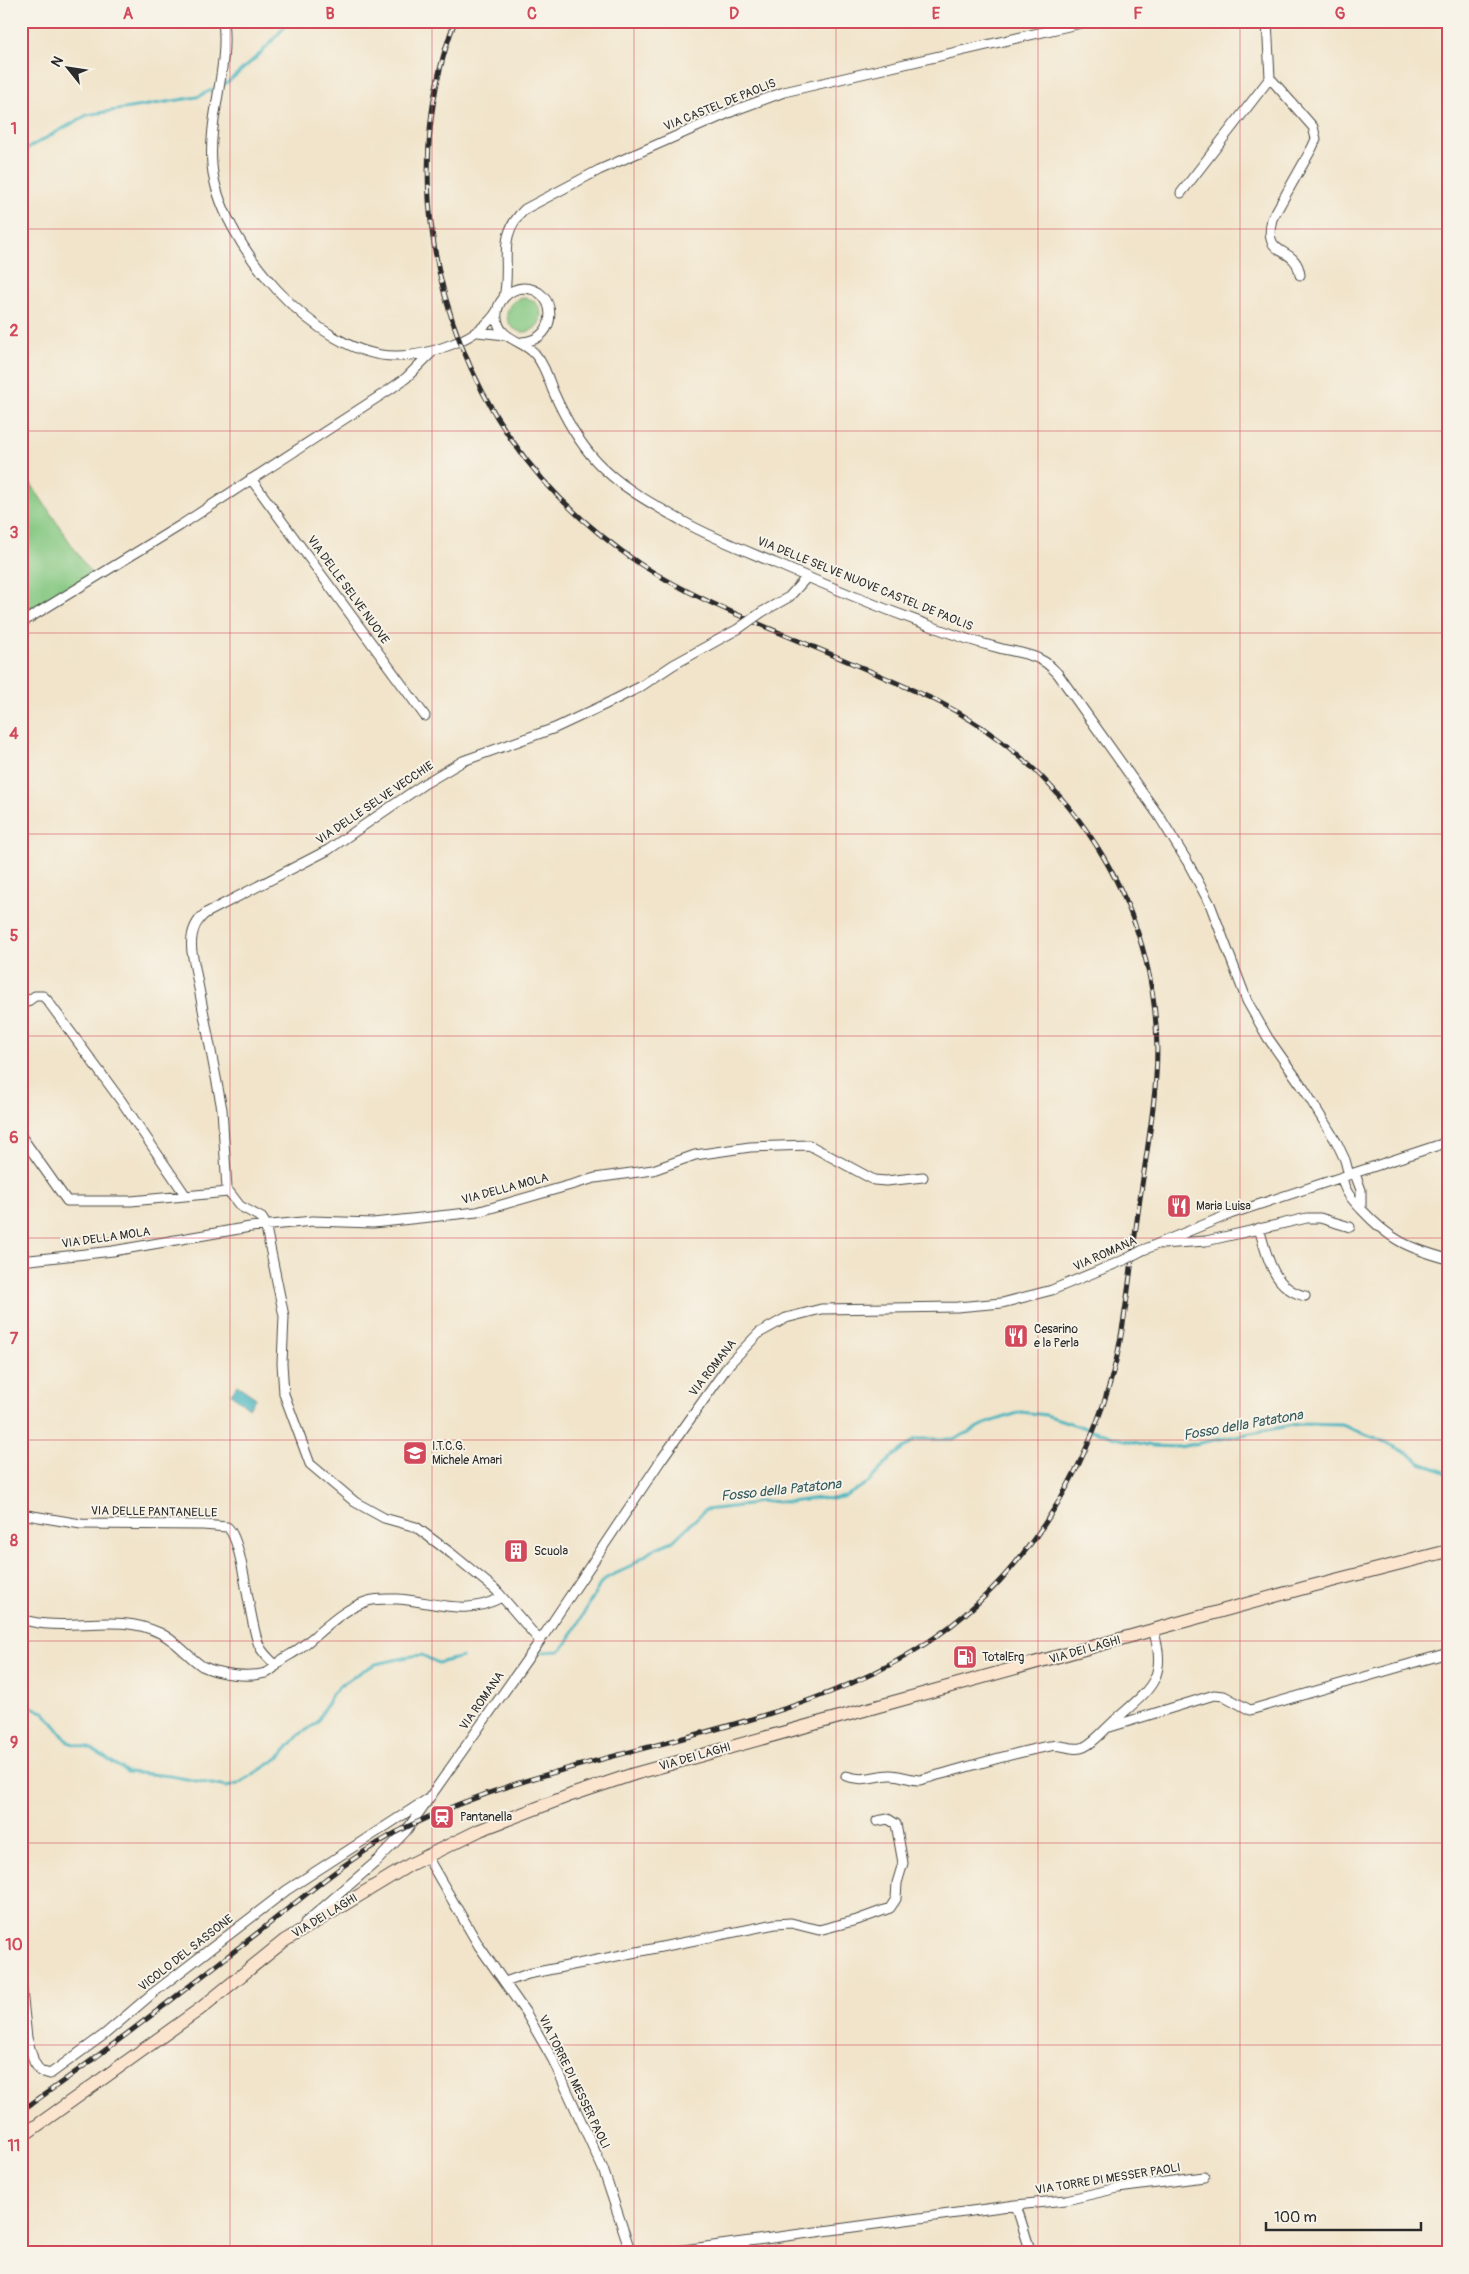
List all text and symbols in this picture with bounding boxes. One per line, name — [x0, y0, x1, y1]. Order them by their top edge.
text: A — [123, 4, 134, 24]
text: B — [325, 4, 335, 24]
text: C — [527, 4, 537, 24]
text: D — [729, 4, 739, 24]
text: E — [932, 4, 941, 24]
text: F — [1133, 4, 1143, 24]
text: G — [1335, 4, 1346, 24]
north arrow — [42, 42, 92, 92]
text: N — [47, 53, 67, 70]
street label: VIA CASTEL DE PAOLIS — [662, 76, 778, 134]
text: 1 — [11, 119, 17, 139]
text: 2 — [10, 321, 19, 341]
text: 3 — [10, 523, 19, 543]
street label: VIA DELLE SELVE NUOVE — [304, 533, 392, 647]
street label: VIA DELLE SELVE NUOVE CASTEL DE PAOLIS — [755, 534, 975, 634]
text: 4 — [9, 724, 19, 744]
street label: VIA DELLE SELVE VECCHIE — [313, 758, 437, 848]
text: 5 — [10, 926, 19, 946]
text: 6 — [9, 1128, 19, 1148]
street label: VIA DELLA MOLA — [460, 1170, 550, 1208]
restaurant icon: Maria Luisa — [1166, 1193, 1192, 1219]
place label: Maria Luisa — [1196, 1199, 1251, 1214]
street label: VIA DELLA MOLA — [61, 1224, 152, 1252]
street label: VIA ROMANA — [1071, 1233, 1139, 1275]
place label: Cesarino e la Perla — [1034, 1322, 1079, 1351]
restaurant icon: Cesarino e la Perla — [1003, 1323, 1029, 1349]
text: 7 — [10, 1329, 19, 1349]
street label: VIA ROMANA — [686, 1336, 740, 1399]
water label: Fosso della Patatona — [1182, 1406, 1305, 1444]
place label: I.T.C.G. Michele Amari — [432, 1439, 502, 1468]
school or university icon: I.T.C.G. Michele Amari — [402, 1440, 428, 1466]
water label: Fosso della Patatona — [720, 1475, 843, 1505]
street label: VIA DELLE PANTANELLE — [91, 1503, 217, 1521]
text: 8 — [10, 1531, 18, 1551]
building icon: Scuola — [503, 1538, 529, 1564]
place label: Scuola — [534, 1544, 568, 1559]
street label: VIA DEI LAGHI — [1047, 1633, 1123, 1667]
fuel station icon: TotalErg — [952, 1644, 978, 1670]
place label: TotalErg — [982, 1650, 1024, 1665]
street label: VIA ROMANA — [456, 1669, 508, 1733]
text: 9 — [10, 1733, 18, 1753]
street label: VIA DEI LAGHI — [657, 1740, 733, 1774]
station icon: Pantanella — [429, 1804, 455, 1830]
place label: Pantanella — [460, 1810, 513, 1825]
street label: VIA DEI LAGHI — [289, 1891, 361, 1941]
street label: VICOLO DEL SASSONE — [136, 1911, 236, 1995]
text: 10 — [5, 1935, 23, 1955]
street label: VIA TORRE DI MESSER PAOLI — [535, 2013, 613, 2151]
text: 11 — [8, 2136, 20, 2156]
street label: VIA TORRE DI MESSER PAOLI — [1034, 2160, 1182, 2198]
scale bar — [1266, 2199, 1422, 2231]
text: 100 m — [1274, 2208, 1317, 2227]

